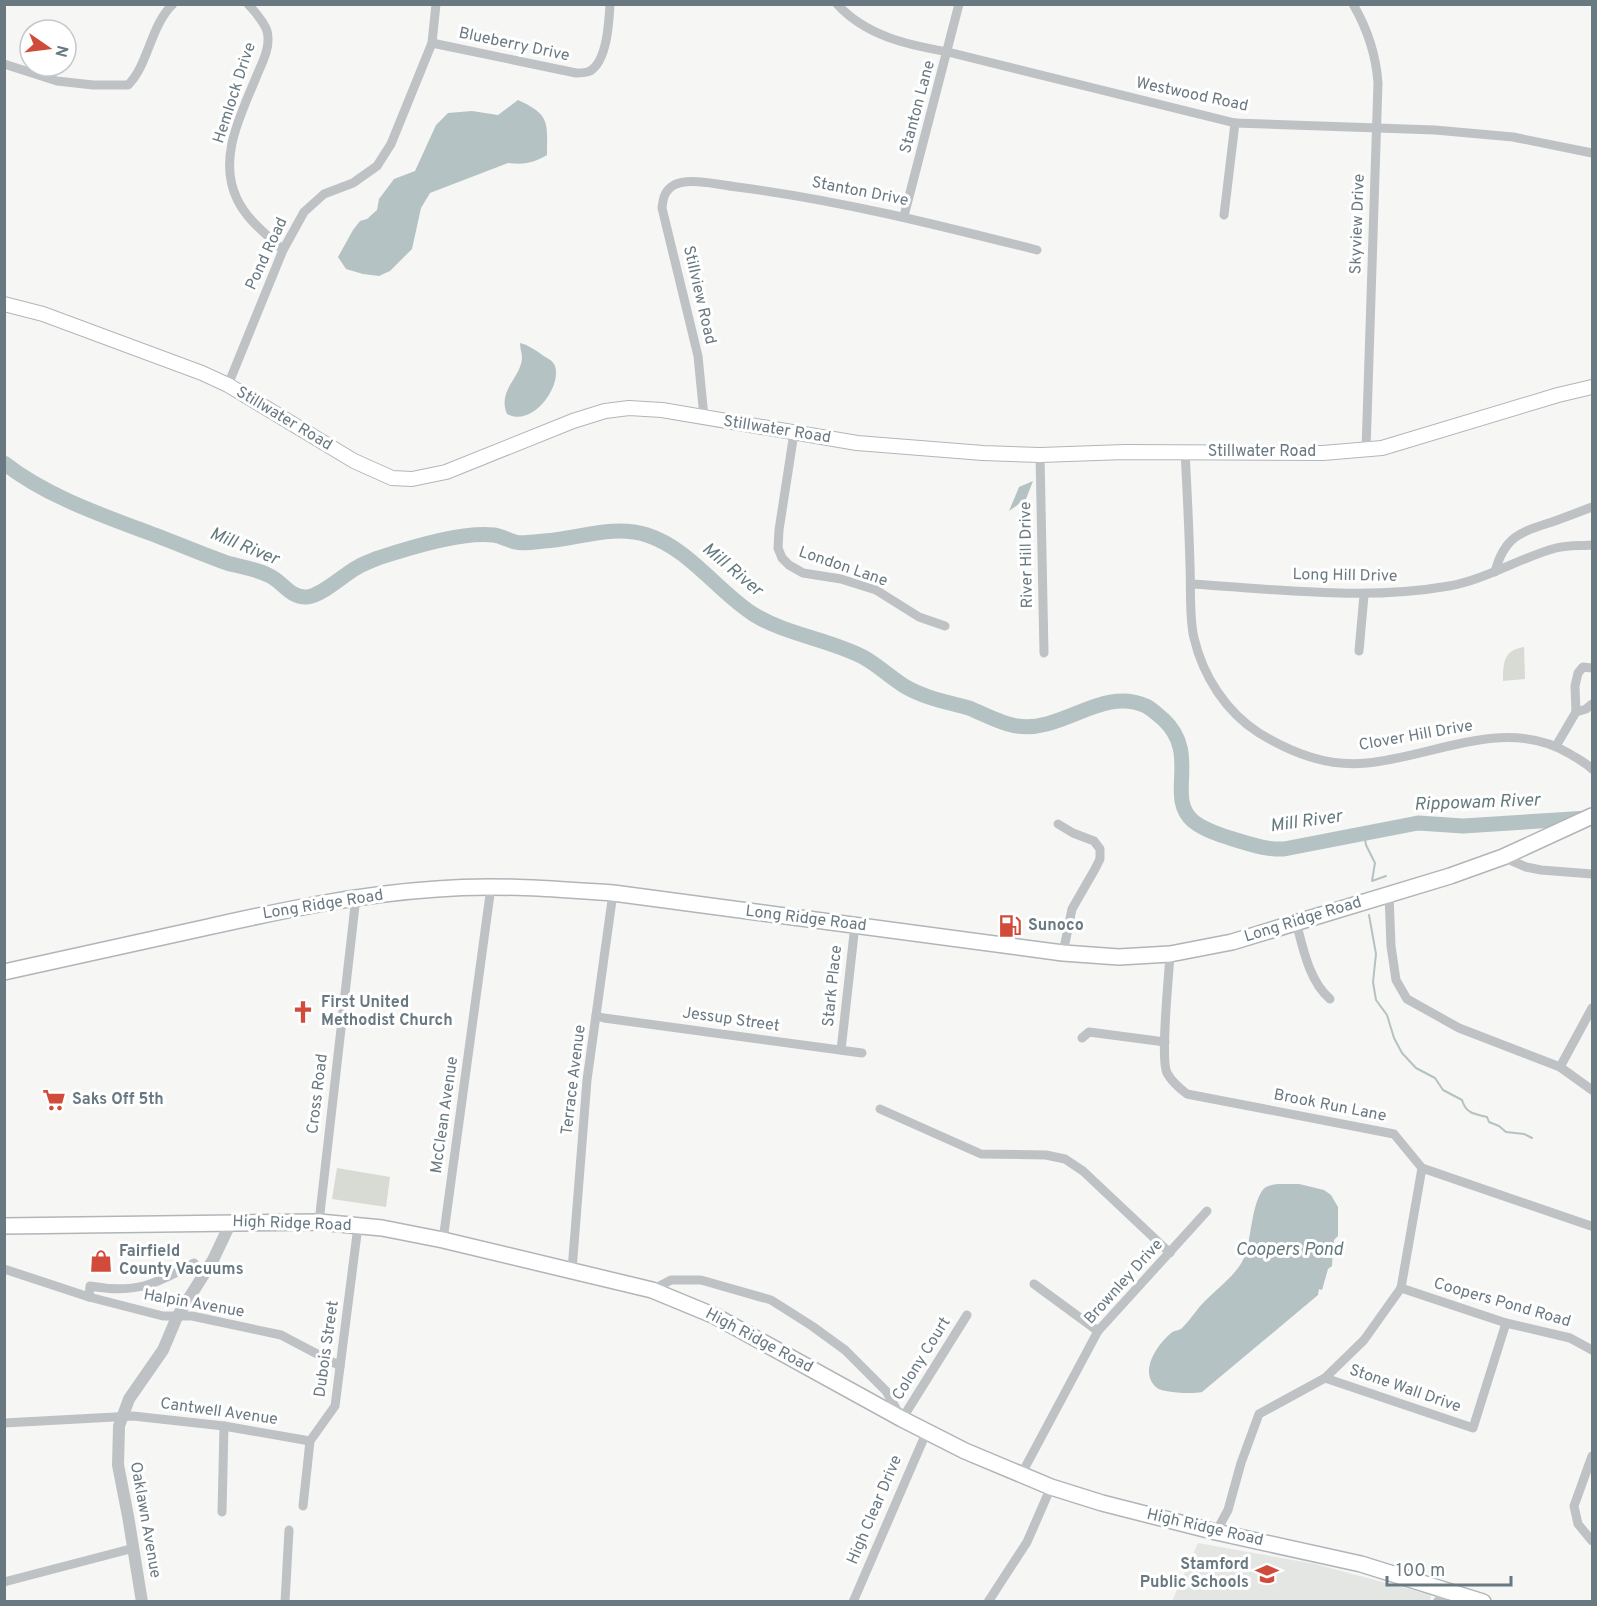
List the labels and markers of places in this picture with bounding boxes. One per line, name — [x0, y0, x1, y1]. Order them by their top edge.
fuel station icon: Sunoco — [997, 913, 1023, 939]
place label: Sunoco — [1028, 916, 1084, 936]
place label: First United Methodist Church — [321, 993, 453, 1031]
church icon: First United Methodist Church — [290, 999, 316, 1025]
supermarket icon: Saks Off 5th — [41, 1087, 67, 1113]
place label: Saks Off 5th — [72, 1090, 164, 1110]
place label: Fairfield County Vacuums — [119, 1242, 244, 1280]
shop icon: Fairfield County Vacuums — [88, 1248, 114, 1274]
place label: Stamford Public Schools — [1140, 1555, 1249, 1593]
school or university icon: Stamford Public Schools — [1254, 1561, 1280, 1587]

